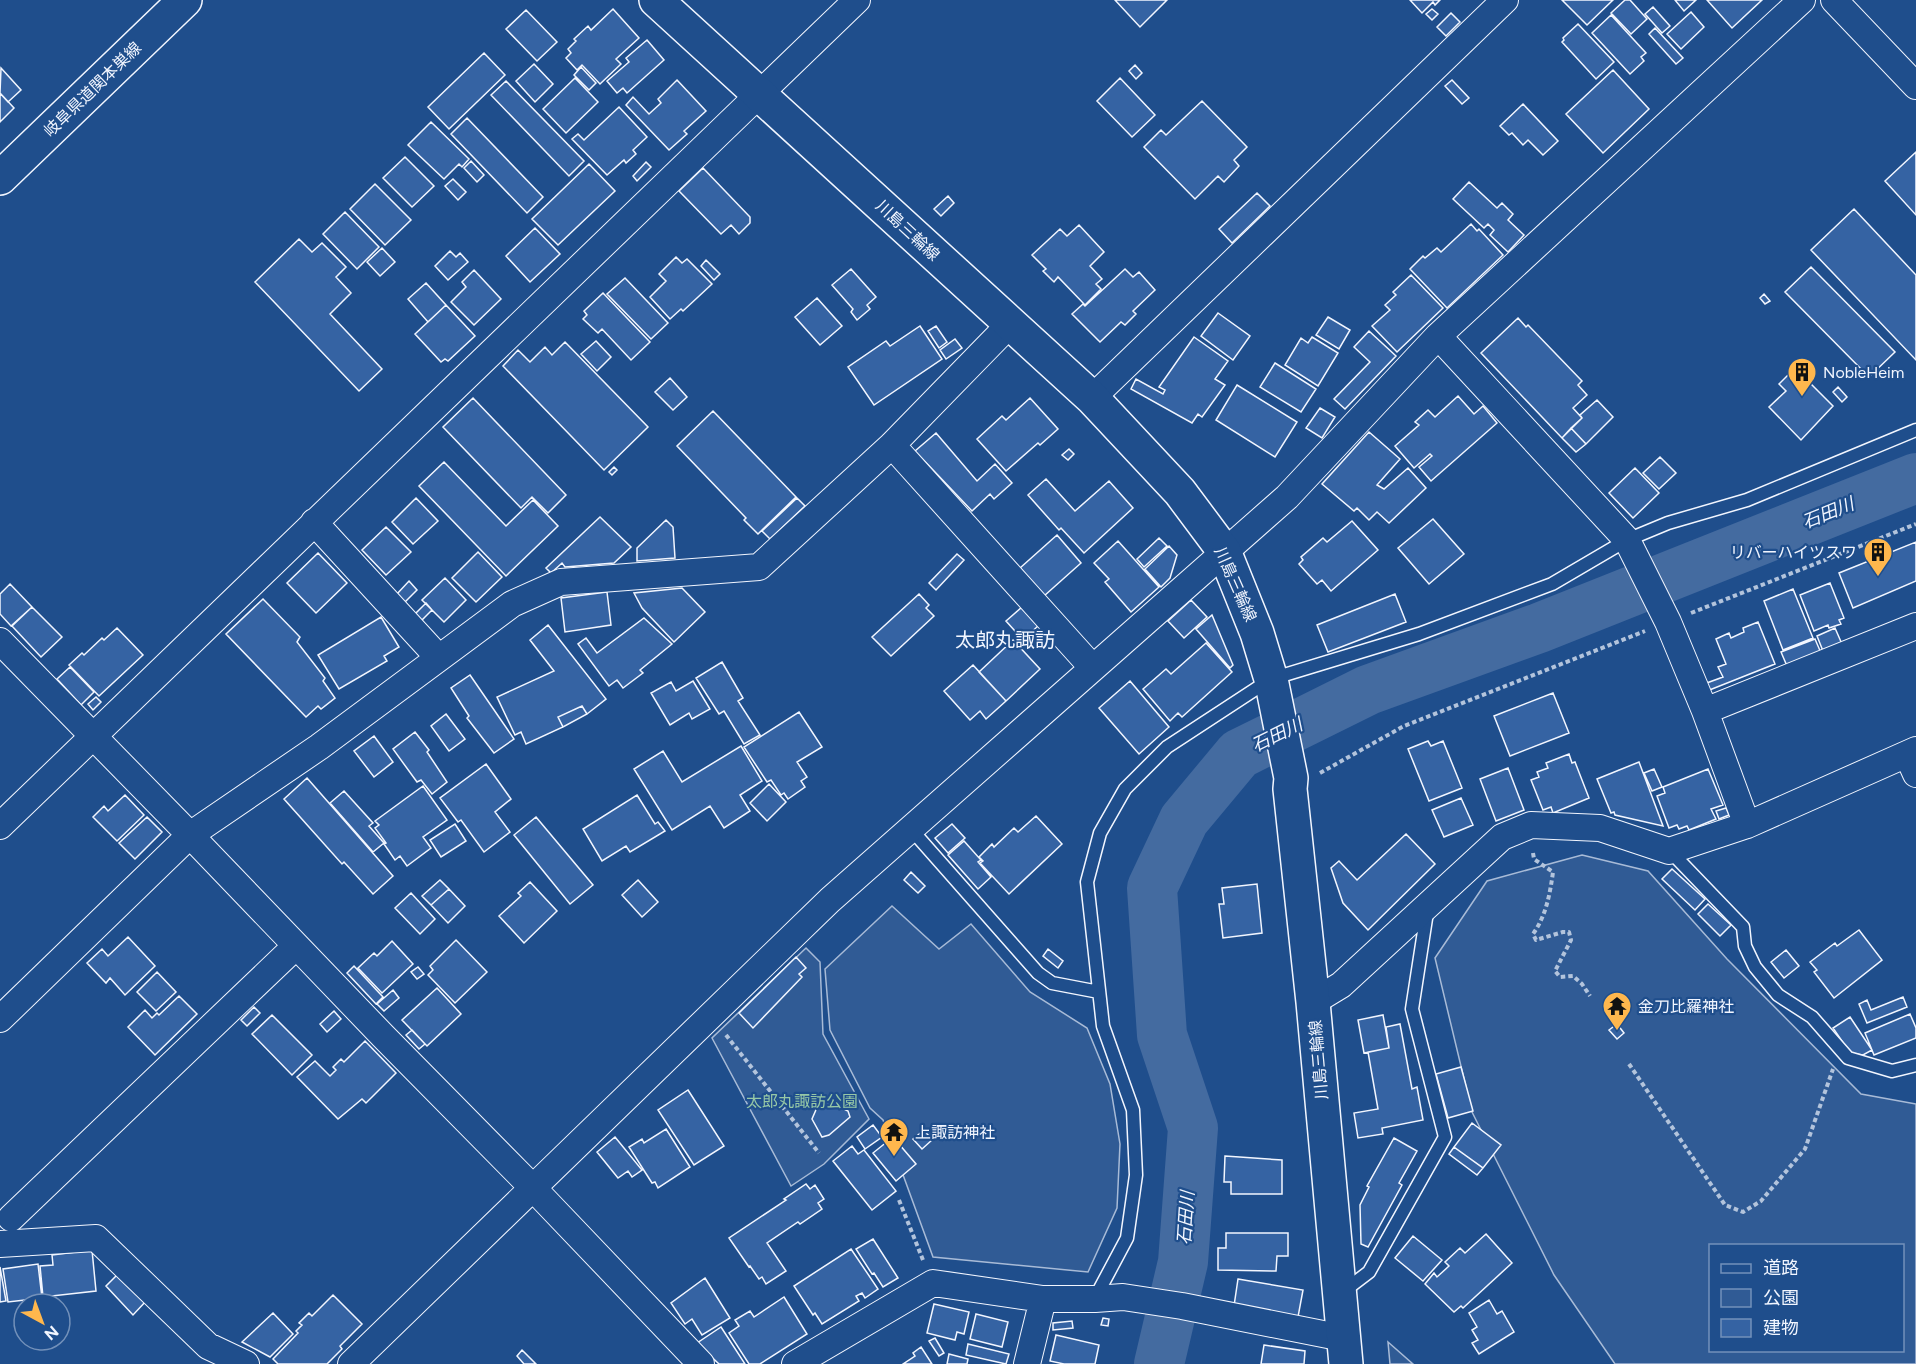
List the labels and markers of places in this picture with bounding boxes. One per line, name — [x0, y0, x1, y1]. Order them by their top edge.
building icon: NobleHeim — [1786, 356, 1818, 398]
place label: NobleHeim — [1823, 363, 1904, 382]
building icon: リバーハイツスワ — [1862, 536, 1894, 578]
place label: リバーハイツスワ — [1730, 543, 1857, 562]
temple icon: 金刀比羅神社 — [1601, 990, 1633, 1032]
place label: 金刀比羅神社 — [1638, 997, 1734, 1016]
temple icon: 上諏訪神社 — [878, 1116, 910, 1158]
place label: 上諏訪神社 — [915, 1123, 995, 1142]

